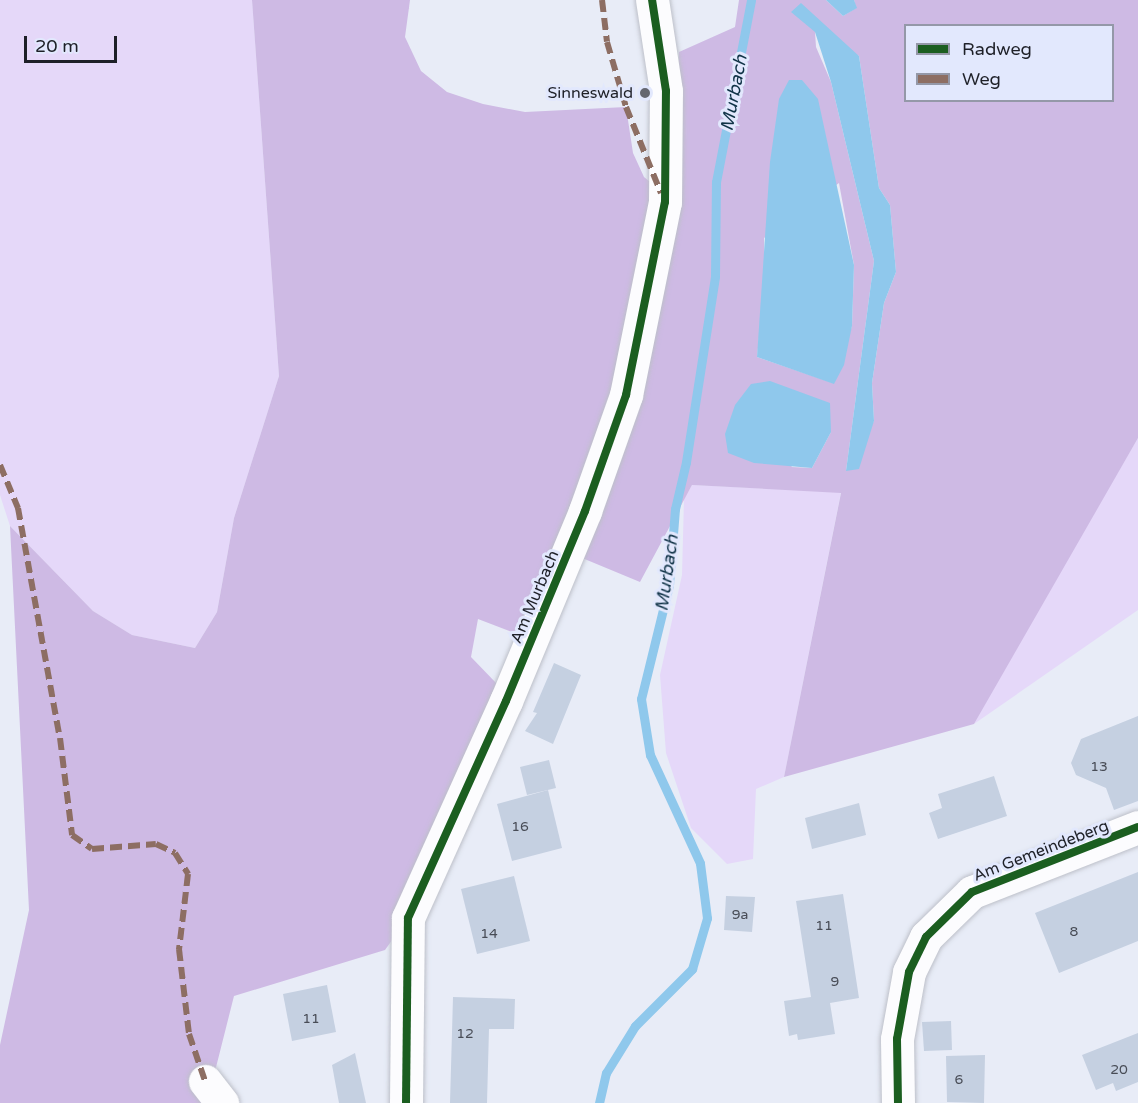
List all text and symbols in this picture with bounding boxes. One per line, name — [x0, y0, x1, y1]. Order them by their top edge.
scale bar — [27, 24, 120, 62]
legend — [904, 24, 1114, 102]
text: 20 m — [35, 35, 79, 57]
text: Radweg — [962, 38, 1032, 60]
water label: Murbach — [716, 53, 752, 133]
text: Weg — [962, 68, 1001, 90]
place label: Sinneswald — [547, 83, 633, 103]
marker: Sinneswald — [638, 86, 652, 100]
water label: Murbach — [651, 533, 683, 613]
street label: Am Murbach — [507, 548, 563, 646]
house number: 13 — [1090, 759, 1108, 775]
street label: Am Gemeindeberg — [971, 816, 1111, 886]
house number: 16 — [511, 819, 529, 835]
house number: 9a — [732, 907, 748, 923]
house number: 11 — [815, 918, 833, 934]
house number: 8 — [1070, 924, 1078, 940]
house number: 14 — [480, 926, 498, 942]
house number: 9 — [831, 974, 839, 990]
house number: 11 — [302, 1011, 320, 1027]
house number: 12 — [456, 1026, 474, 1042]
house number: 20 — [1110, 1062, 1128, 1078]
house number: 6 — [955, 1072, 963, 1088]

